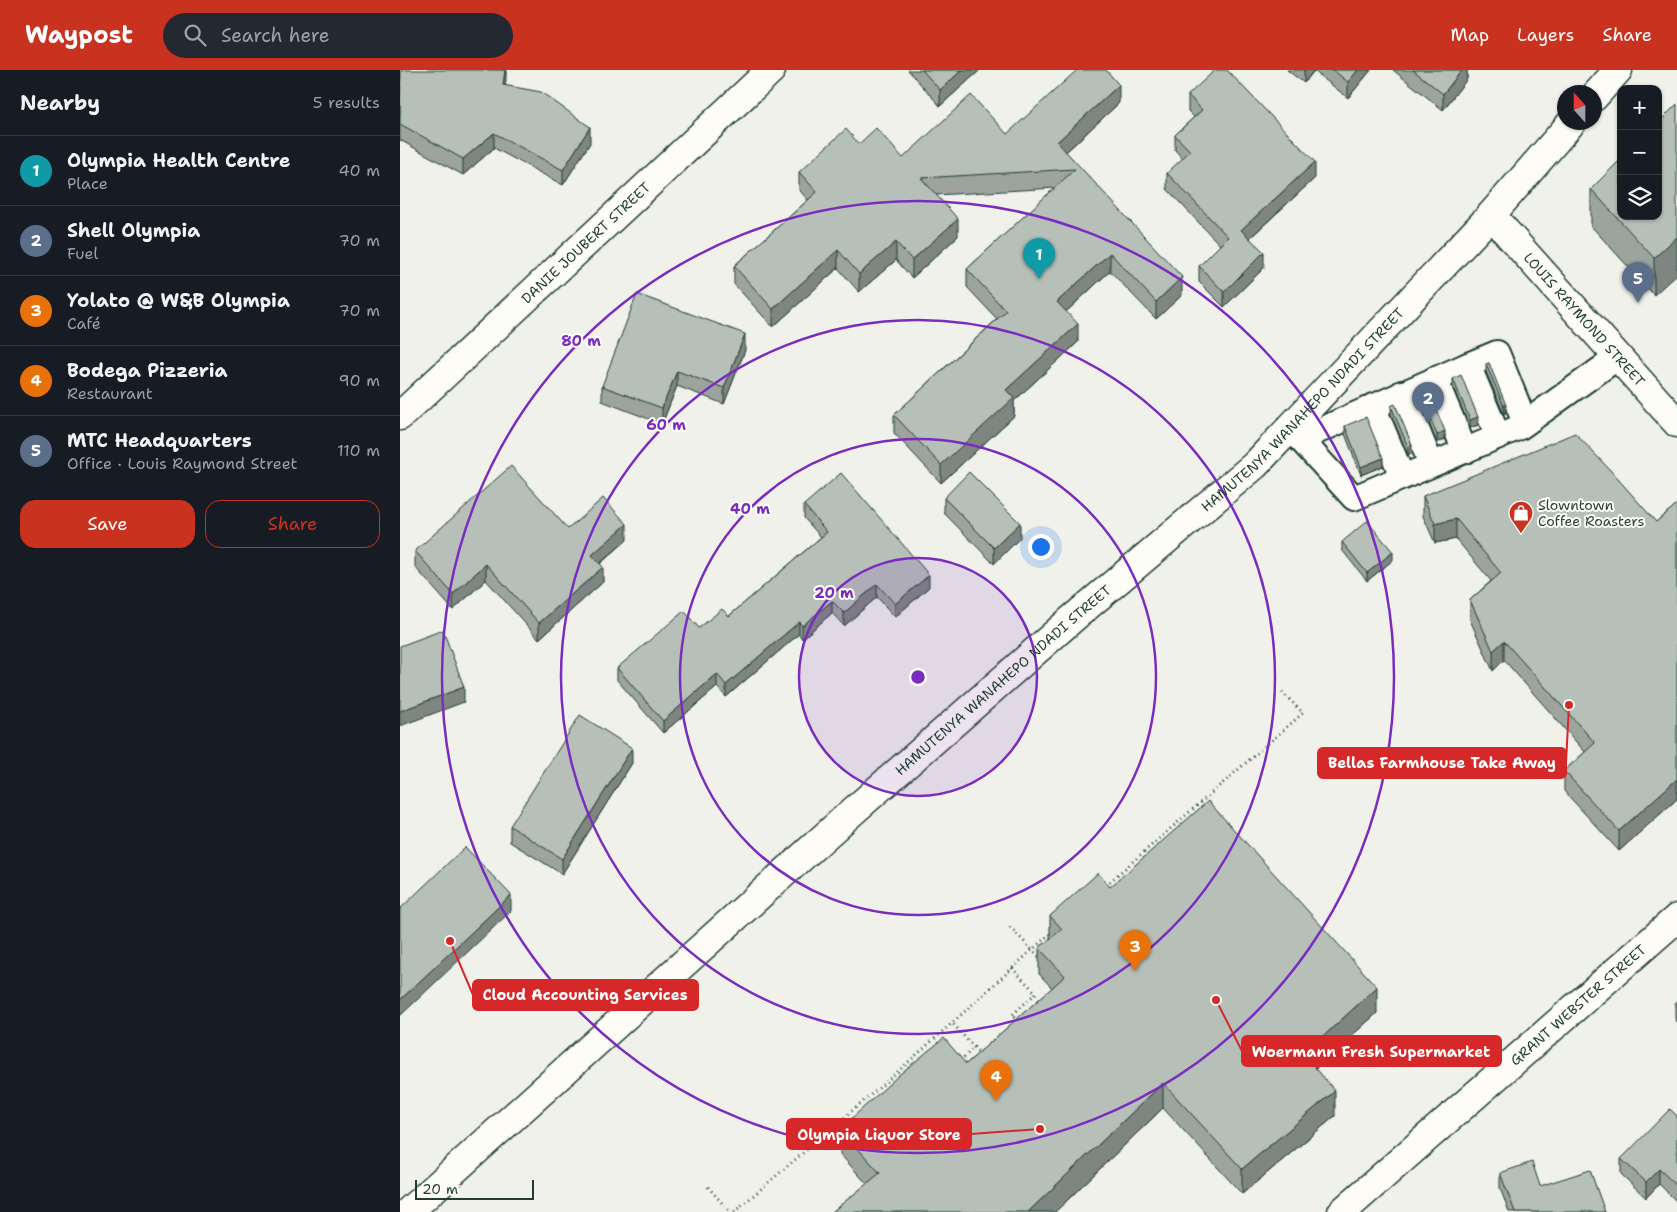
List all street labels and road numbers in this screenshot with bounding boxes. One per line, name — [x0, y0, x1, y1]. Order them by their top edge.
street label: DANIE JOUBERT STREET — [517, 178, 654, 307]
street label: LOUIS RAYMOND STREET — [1520, 249, 1649, 390]
street label: HAMUTENYA WANAHEPO NDADI STREET — [1197, 304, 1408, 516]
street label: HAMUTENYA WANAHEPO NDADI STREET — [891, 581, 1115, 779]
street label: GRANT WEBSTER STREET — [1506, 940, 1650, 1069]

